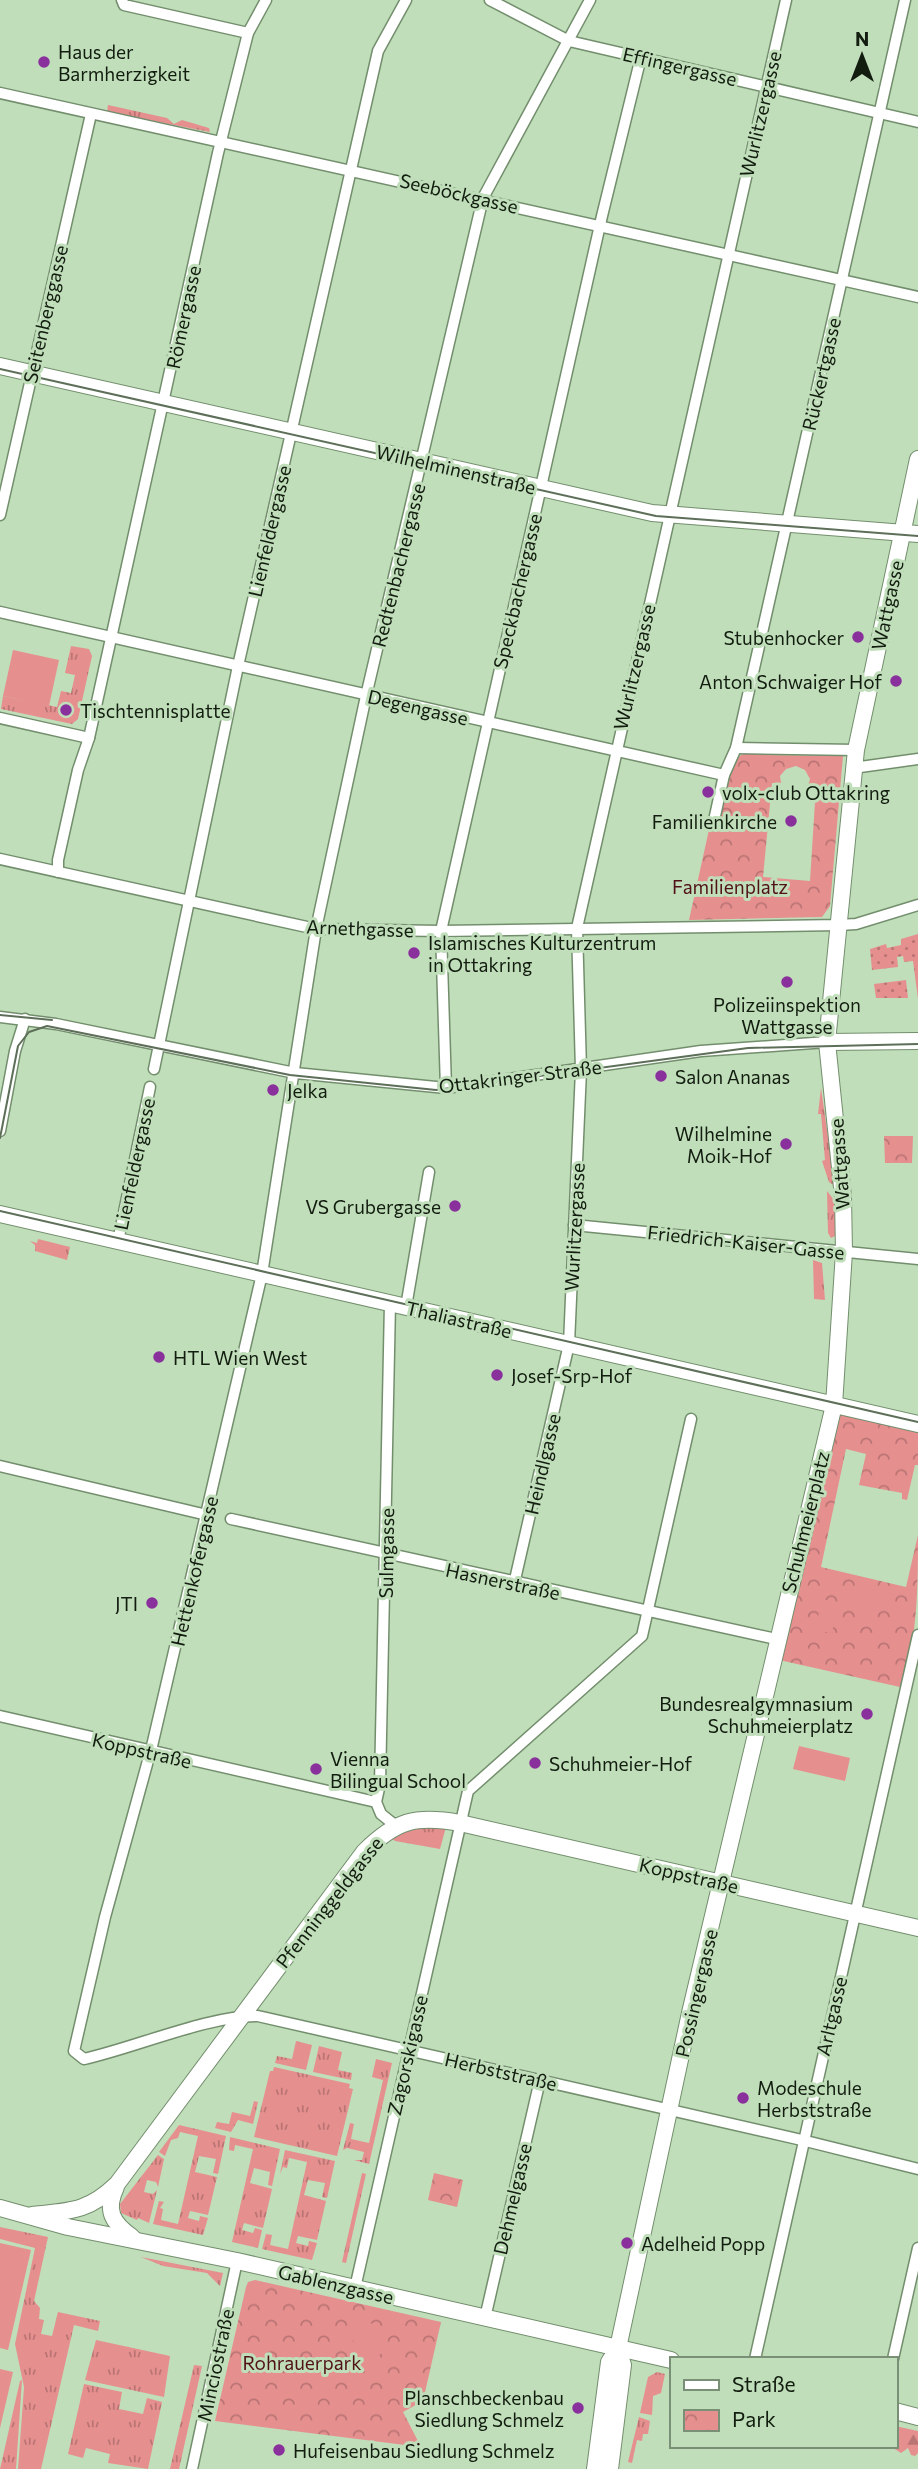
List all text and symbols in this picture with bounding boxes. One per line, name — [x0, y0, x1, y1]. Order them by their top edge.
north arrow — [827, 21, 897, 91]
text: N — [855, 27, 869, 50]
place label: Haus der Barmherzigkeit — [58, 40, 190, 85]
street label: Effingergasse — [621, 42, 739, 90]
street label: Wurlitzergasse — [734, 49, 786, 179]
marker: Haus der Barmherzigkeit — [36, 54, 52, 70]
street label: Seeböckgasse — [398, 168, 520, 218]
street label: Seitenberggasse — [18, 243, 72, 385]
street label: Römergasse — [161, 263, 205, 371]
street label: Rückertgasse — [797, 315, 845, 433]
street label: Wilhelminenstraße — [374, 439, 538, 499]
street label: Lienfeldergasse — [243, 463, 295, 599]
street label: Redtenbachergasse — [367, 481, 429, 649]
street label: Speckbachergasse — [488, 511, 546, 671]
street label: Wattgasse — [866, 558, 908, 652]
street label: Wurlitzergasse — [608, 602, 660, 732]
place label: Stubenhocker — [723, 626, 844, 649]
marker: Stubenhocker — [850, 629, 866, 645]
place label: Anton Schwaiger Hof — [699, 670, 882, 693]
marker: Anton Schwaiger Hof — [888, 673, 904, 689]
street label: Degengasse — [366, 684, 470, 730]
place label: Tischtennisplatte — [80, 699, 230, 722]
marker: Tischtennisplatte — [58, 702, 74, 718]
place label: volx-club Ottakring — [722, 781, 890, 804]
marker: volx-club Ottakring — [700, 784, 716, 800]
place label: Familienkirche — [652, 810, 777, 833]
marker: Familienkirche — [783, 813, 799, 829]
park label: Familienplatz — [672, 875, 788, 898]
street label: Arnethgasse — [306, 915, 414, 941]
place label: Islamisches Kulturzentrum in Ottakring — [428, 931, 656, 976]
marker: Islamisches Kulturzentrum in Ottakring — [406, 945, 422, 961]
marker: Polizeiinspektion Wattgasse — [779, 974, 795, 990]
place label: Polizeiinspektion Wattgasse — [713, 993, 861, 1038]
street label: Ottakringer Straße — [437, 1055, 603, 1097]
place label: Salon Ananas — [675, 1065, 790, 1088]
marker: Salon Ananas — [653, 1068, 669, 1084]
place label: Jelka — [287, 1079, 328, 1102]
marker: Jelka — [265, 1082, 281, 1098]
street label: Lienfeldergasse — [109, 1096, 159, 1232]
street label: Wattgasse — [824, 1118, 854, 1210]
place label: Wilhelmine Moik-Hof — [675, 1122, 772, 1167]
marker: Wilhelmine Moik-Hof — [778, 1136, 794, 1152]
street label: Wurlitzergasse — [559, 1162, 589, 1292]
place label: VS Grubergasse — [305, 1195, 441, 1218]
marker: VS Grubergasse — [447, 1198, 463, 1214]
street label: Friedrich-Kaiser-Gasse — [646, 1220, 846, 1264]
street label: Thaliastraße — [404, 1296, 514, 1342]
place label: HTL Wien West — [173, 1346, 307, 1369]
marker: HTL Wien West — [151, 1349, 167, 1365]
place label: Josef-Srp-Hof — [511, 1364, 633, 1387]
marker: Josef-Srp-Hof — [489, 1367, 505, 1383]
street label: Heindlgasse — [519, 1411, 565, 1517]
street label: Schuhmeierplatz — [776, 1449, 834, 1595]
street label: Hettenkofergasse — [166, 1494, 222, 1648]
street label: Sulmgasse — [374, 1508, 398, 1598]
street label: Hasnerstraße — [444, 1558, 562, 1604]
place label: JTI — [115, 1592, 138, 1615]
marker: JTI — [144, 1595, 160, 1611]
place label: Bundesrealgymnasium Schuhmeierplatz — [659, 1692, 853, 1737]
marker: Bundesrealgymnasium Schuhmeierplatz — [859, 1706, 875, 1722]
street label: Koppstraße — [90, 1727, 194, 1773]
place label: Vienna Bilingual School — [330, 1747, 466, 1792]
place label: Schuhmeier-Hof — [549, 1752, 693, 1775]
marker: Schuhmeier-Hof — [527, 1755, 543, 1771]
marker: Vienna Bilingual School — [308, 1761, 324, 1777]
street label: Pfenninggeldgasse — [271, 1832, 387, 1972]
street label: Koppstraße — [637, 1852, 741, 1898]
street label: Possingergasse — [670, 1927, 722, 2059]
street label: Arltgasse — [811, 1974, 851, 2058]
street label: Zagorskigasse — [382, 1993, 432, 2117]
street label: Herbststraße — [443, 2047, 559, 2095]
place label: Modeschule Herbststraße — [757, 2076, 872, 2121]
marker: Modeschule Herbststraße — [735, 2090, 751, 2106]
street label: Dehmelgasse — [488, 2141, 536, 2257]
place label: Adelheid Popp — [641, 2232, 765, 2255]
marker: Adelheid Popp — [619, 2235, 635, 2251]
street label: Gablenzgasse — [276, 2260, 396, 2308]
street label: Minciostraße — [192, 2307, 238, 2423]
park label: Rohrauerpark — [243, 2351, 361, 2374]
legend — [670, 2357, 897, 2448]
text: Straße — [732, 2371, 796, 2396]
place label: Planschbeckenbau Siedlung Schmelz — [404, 2386, 564, 2431]
marker: Planschbeckenbau Siedlung Schmelz — [570, 2400, 586, 2416]
text: Park — [732, 2406, 776, 2431]
place label: Hufeisenbau Siedlung Schmelz — [293, 2439, 554, 2462]
marker: Hufeisenbau Siedlung Schmelz — [271, 2442, 287, 2458]

